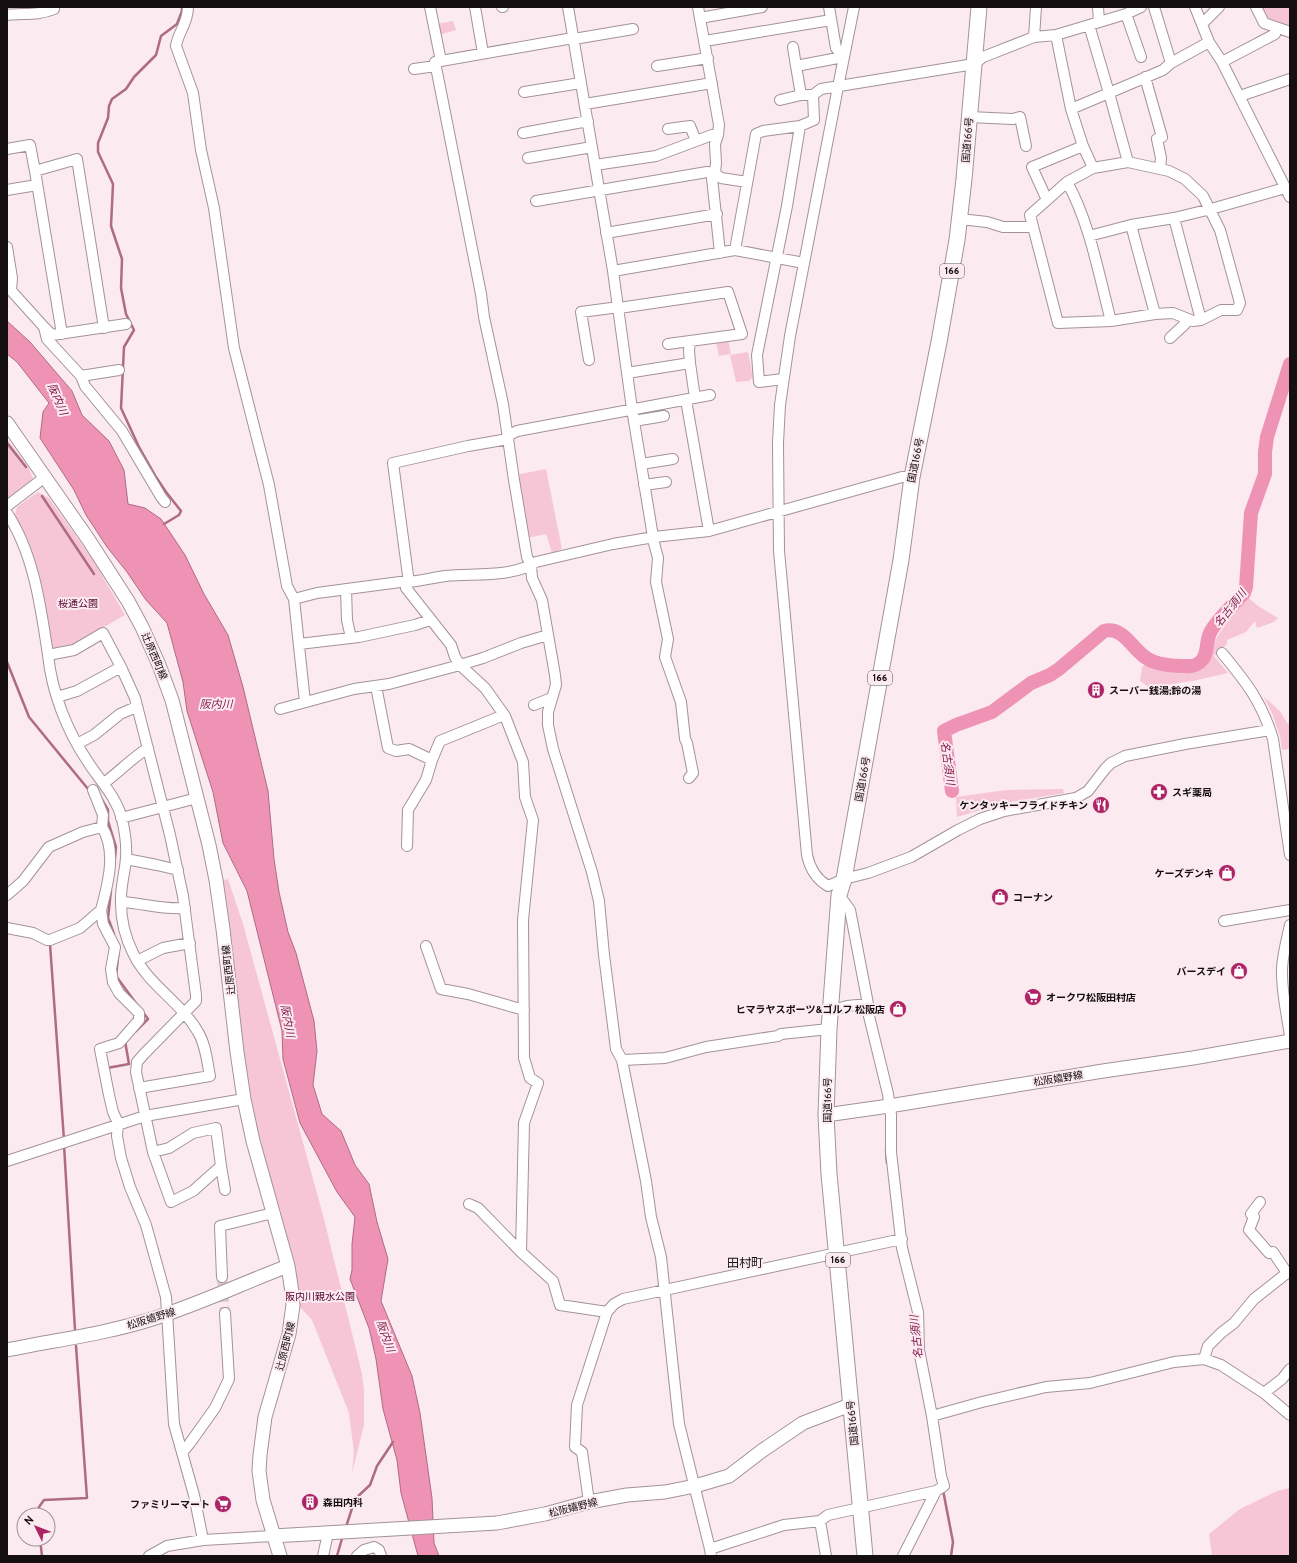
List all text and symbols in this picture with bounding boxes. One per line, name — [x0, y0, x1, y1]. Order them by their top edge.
street label: 国道166号 — [960, 117, 977, 163]
road number: 166 — [940, 264, 964, 278]
water label: 阪内川 — [44, 381, 70, 418]
street label: 国道166号 — [906, 437, 927, 484]
water label: 名古須川 — [1212, 586, 1250, 630]
park label: 桜通公園 — [58, 598, 98, 611]
street label: 辻原西町線 — [138, 631, 169, 682]
road number: 166 — [868, 671, 892, 685]
building icon: スーパー銭湯;鈴の湯 — [1086, 680, 1106, 700]
place label: スーパー銭湯;鈴の湯 — [1109, 685, 1201, 698]
water label: 阪内川 — [200, 698, 233, 712]
water label: 名古須川 — [937, 740, 957, 787]
street label: 国道166号 — [853, 756, 874, 803]
pharmacy icon: スギ薬局 — [1149, 782, 1169, 802]
place label: スギ薬局 — [1172, 787, 1212, 800]
restaurant icon: ケンタッキーフライドチキン — [1091, 795, 1111, 815]
place label: ケンタッキーフライドチキン — [959, 800, 1088, 813]
shop icon: ケーズデンキ — [1217, 863, 1237, 883]
place label: ケーズデンキ — [1155, 868, 1214, 881]
shop icon: コーナン — [990, 887, 1010, 907]
place label: コーナン — [1013, 892, 1053, 905]
street label: 辻原西町線 — [220, 944, 239, 995]
shop icon: バースデイ — [1229, 961, 1249, 981]
place label: バースデイ — [1177, 966, 1226, 979]
supermarket icon: オークワ松阪田村店 — [1023, 987, 1043, 1007]
place label: オークワ松阪田村店 — [1046, 992, 1136, 1005]
shop icon: ヒマラヤスポーツ&ゴルフ 松阪店 — [888, 999, 908, 1019]
water label: 阪内川 — [277, 1004, 297, 1040]
place label: ヒマラヤスポーツ&ゴルフ 松阪店 — [736, 1004, 885, 1017]
street label: 松阪嬉野線 — [1033, 1069, 1084, 1090]
street label: 国道166号 — [822, 1077, 835, 1123]
road number: 166 — [826, 1253, 850, 1267]
district label: 田村町 — [727, 1256, 763, 1272]
park label: 阪内川親水公園 — [285, 1291, 355, 1304]
street label: 松阪嬉野線 — [126, 1306, 177, 1333]
water label: 名古須川 — [908, 1313, 926, 1360]
water label: 阪内川 — [373, 1318, 398, 1355]
street label: 辻原西町線 — [274, 1321, 299, 1372]
street label: 国道166号 — [845, 1399, 862, 1446]
building icon: 森田内科 — [300, 1492, 320, 1512]
supermarket icon: ファミリーマート — [213, 1494, 233, 1514]
street label: 松阪嬉野線 — [548, 1496, 599, 1521]
place label: 森田内科 — [323, 1497, 363, 1510]
place label: ファミリーマート — [130, 1499, 210, 1512]
north arrow — [16, 1507, 56, 1547]
text: N — [22, 1513, 37, 1529]

